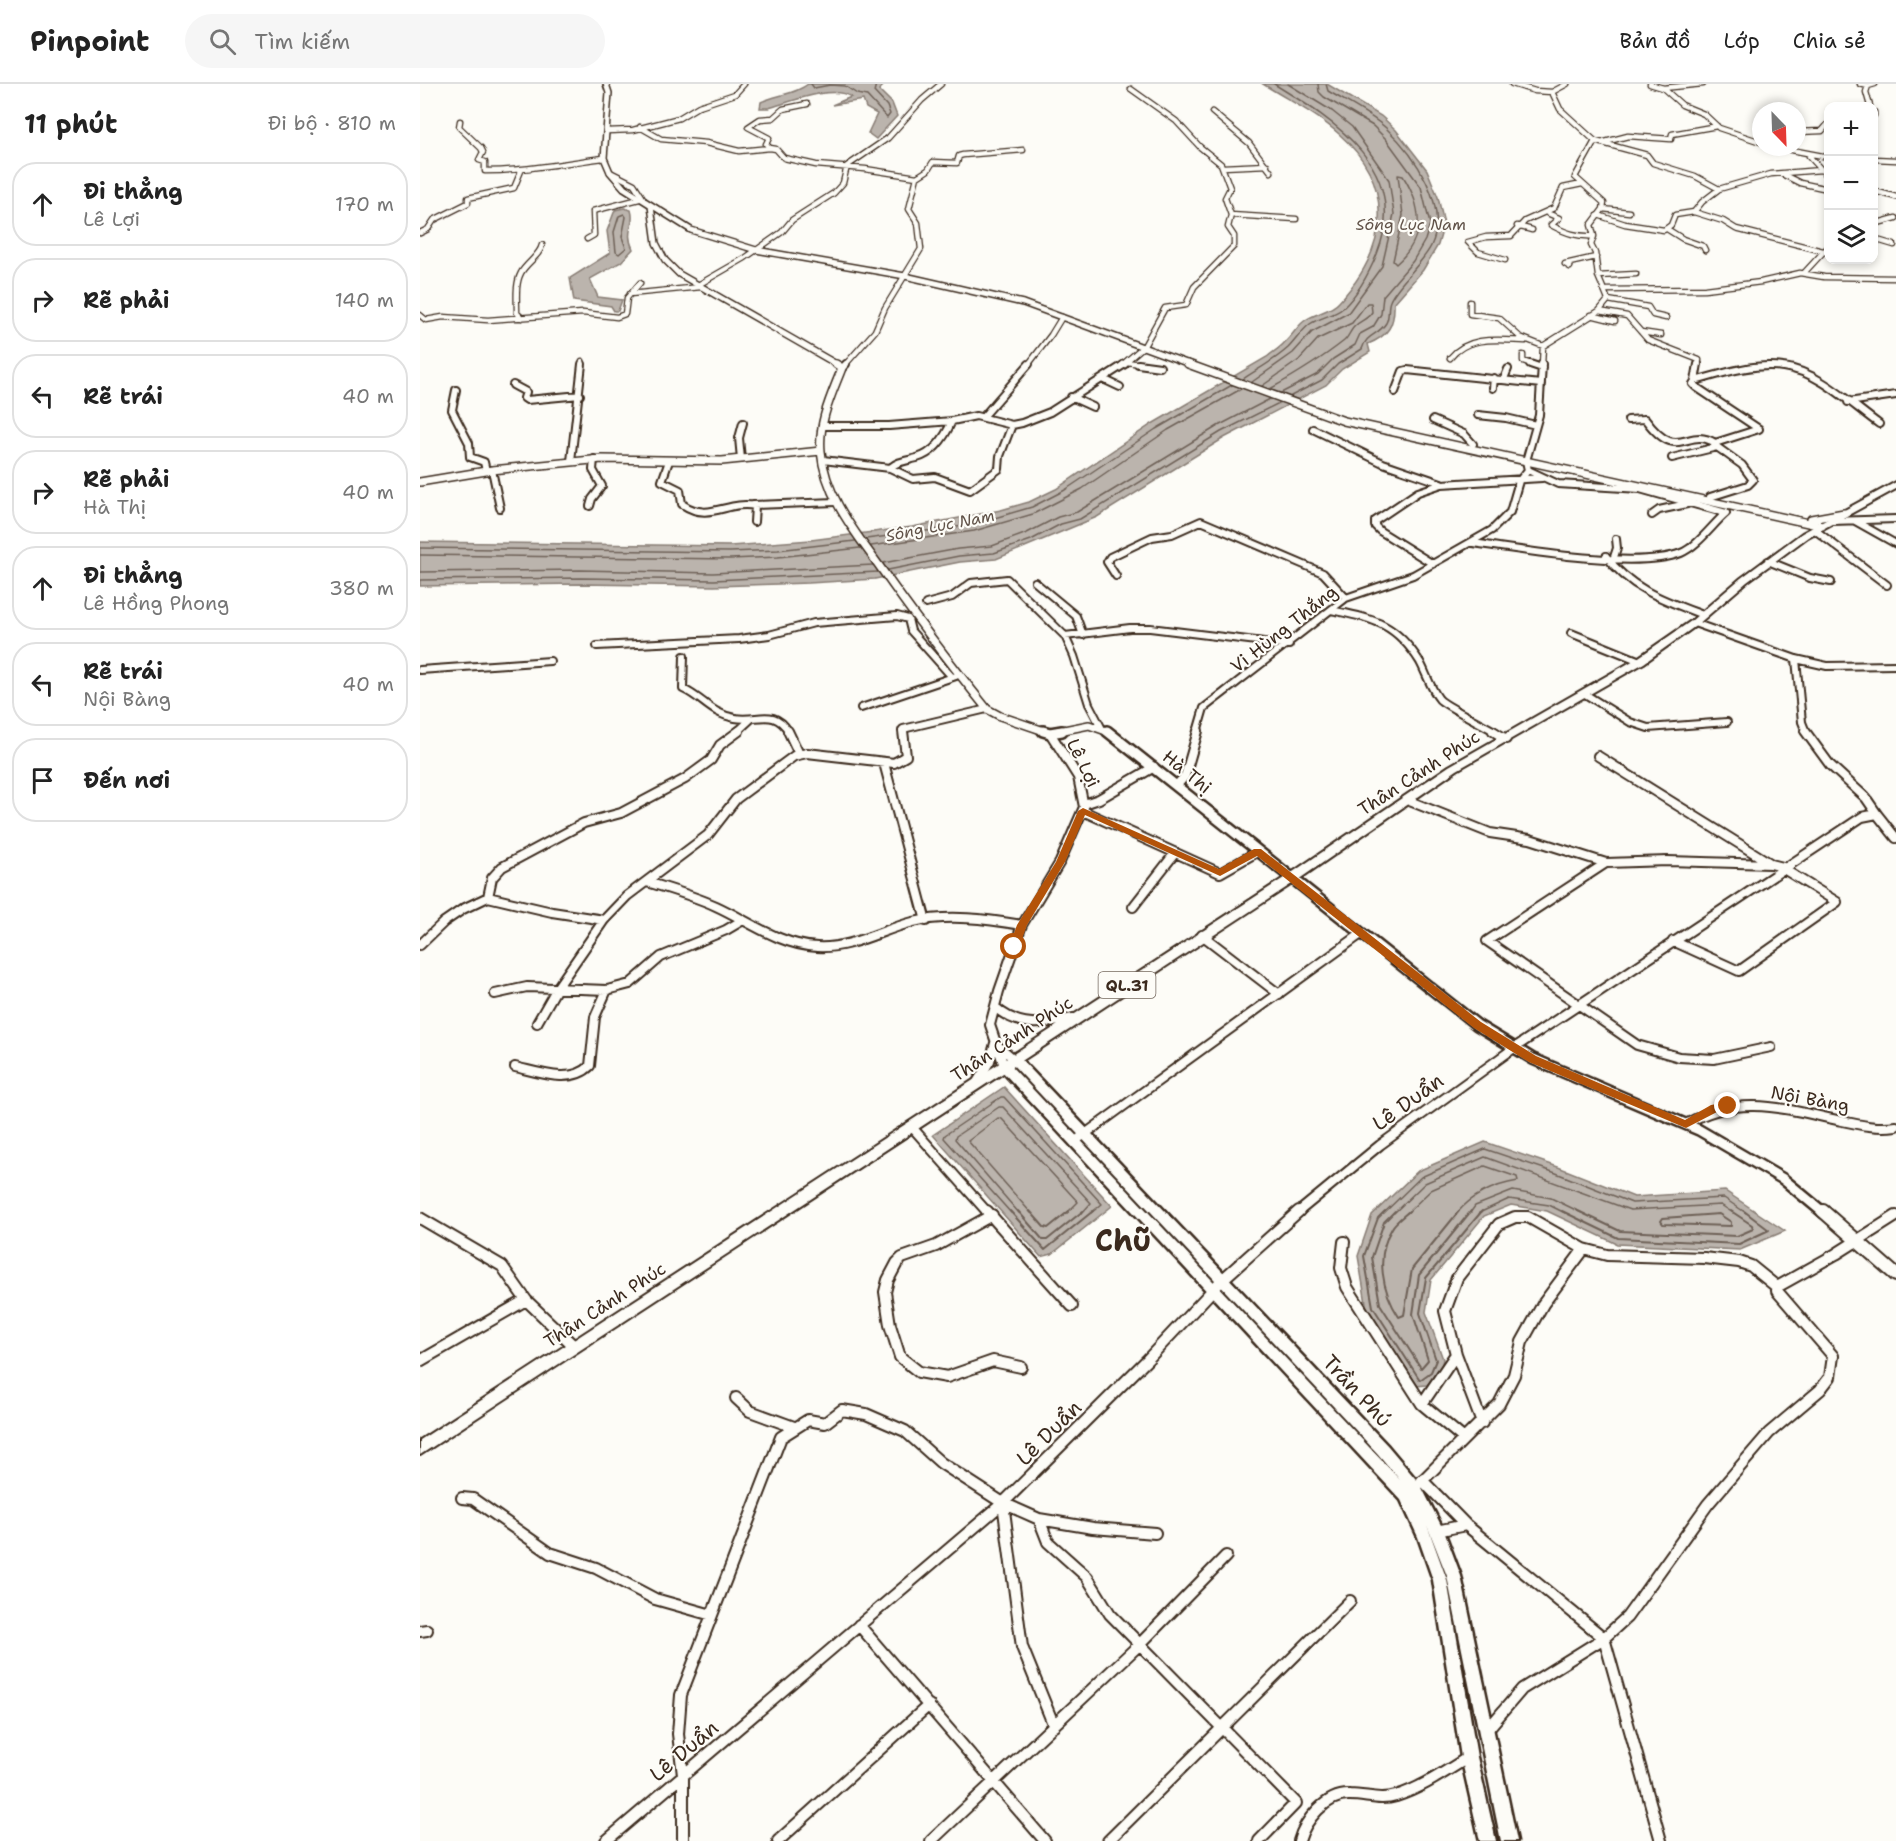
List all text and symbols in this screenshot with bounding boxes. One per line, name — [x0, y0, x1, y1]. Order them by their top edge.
search box — [185, 14, 605, 68]
text: Pinpoint — [30, 22, 149, 60]
icon: search — [206, 25, 239, 58]
text: Tìm kiếm — [254, 27, 350, 56]
text: Bản đồ — [1620, 27, 1691, 55]
text: Lớp — [1724, 27, 1760, 55]
text: Chia sẻ — [1793, 27, 1866, 55]
north arrow — [1752, 102, 1806, 156]
map controls — [1824, 102, 1878, 264]
button: + — [1824, 102, 1878, 156]
text: 11 phút — [24, 106, 117, 141]
text: Đi bộ · 810 m — [268, 110, 396, 136]
button: − — [1824, 156, 1878, 210]
text: Đi thẳng — [83, 177, 183, 206]
icon: ahead — [26, 188, 59, 221]
text: 170 m — [335, 191, 394, 217]
text: Lê Lợi — [83, 206, 140, 232]
button: layers — [1824, 210, 1878, 264]
water label: Sông Lục Nam — [1356, 214, 1466, 235]
icon: right — [26, 284, 59, 317]
text: Rẽ phải — [83, 286, 169, 315]
text: 140 m — [335, 287, 394, 313]
icon: left — [26, 380, 59, 413]
text: Rẽ trái — [83, 382, 163, 411]
text: 40 m — [342, 383, 394, 409]
text: Rẽ phải — [83, 465, 169, 494]
icon: right — [26, 476, 59, 509]
text: 40 m — [342, 479, 394, 505]
text: Hà Thị — [83, 494, 146, 520]
water label: Sông Lục Nam — [884, 505, 996, 546]
text: Đi thẳng — [83, 561, 183, 590]
icon: ahead — [26, 572, 59, 605]
text: 380 m — [329, 575, 394, 601]
street label: Vi Hùng Thắng — [1226, 580, 1342, 678]
text: Lê Hồng Phong — [83, 590, 229, 616]
text: Rẽ trái — [83, 657, 163, 686]
icon: left — [26, 668, 59, 701]
text: 40 m — [342, 671, 394, 697]
text: Nội Bàng — [83, 686, 171, 712]
street label: Thân Cảnh Phúc — [1354, 725, 1484, 821]
street label: Lê Lợi — [1061, 735, 1105, 791]
street label: Hà Thị — [1157, 745, 1217, 799]
icon: arrive — [26, 764, 59, 797]
text: Đến nơi — [83, 766, 170, 795]
route start — [1000, 933, 1026, 959]
road number: QL.31 — [1098, 972, 1156, 998]
street label: Thân Cảnh Phúc — [947, 991, 1077, 1087]
street label: Lê Duẩn — [1367, 1067, 1449, 1137]
street label: Nội Bàng — [1769, 1080, 1851, 1118]
route end — [1714, 1092, 1740, 1118]
district label: Chũ — [1095, 1220, 1151, 1261]
street label: Thân Cảnh Phúc — [540, 1257, 670, 1353]
street label: Trần Phú — [1316, 1349, 1398, 1433]
street label: Lê Duẩn — [1010, 1394, 1088, 1472]
street label: Lê Duẩn — [644, 1714, 724, 1788]

